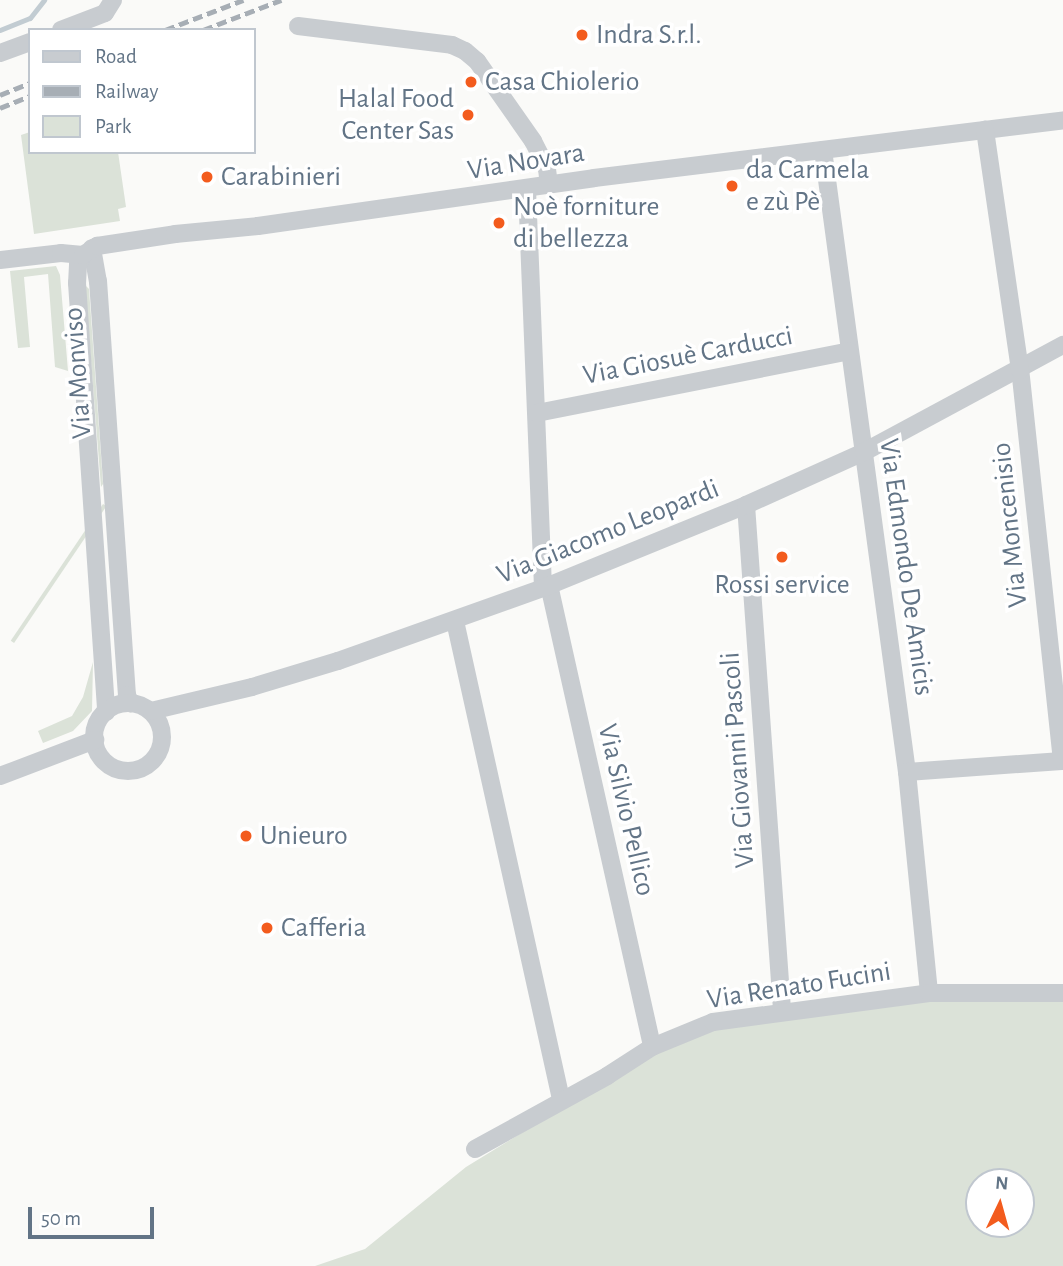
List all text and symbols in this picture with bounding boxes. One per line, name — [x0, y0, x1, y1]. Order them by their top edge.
place label: Indra S.r.l. — [596, 18, 702, 52]
marker: Indra S.r.l. — [574, 27, 590, 43]
legend — [28, 28, 256, 154]
text: Road — [95, 46, 137, 67]
place label: Casa Chiolerio — [485, 65, 639, 99]
marker: Casa Chiolerio — [463, 74, 479, 90]
text: Railway — [95, 81, 158, 102]
place label: Halal Food Center Sas — [338, 82, 454, 148]
marker: Halal Food Center Sas — [460, 107, 476, 123]
text: Park — [95, 116, 131, 137]
street label: Via Novara — [465, 136, 587, 188]
place label: da Carmela e zù Pè — [746, 153, 869, 219]
place label: Carabinieri — [221, 160, 341, 194]
marker: Carabinieri — [199, 169, 215, 185]
marker: da Carmela e zù Pè — [724, 178, 740, 194]
place label: Noè forniture di bellezza — [513, 190, 659, 256]
marker: Noè forniture di bellezza — [491, 215, 507, 231]
street label: Via Monviso — [57, 306, 99, 440]
street label: Via Giosuè Carducci — [580, 319, 796, 393]
street label: Via Edmondo De Amicis — [871, 436, 941, 698]
street label: Via Moncenisio — [985, 441, 1035, 609]
street label: Via Giacomo Leopardi — [492, 472, 724, 592]
marker: Rossi service — [774, 549, 790, 565]
place label: Rossi service — [714, 568, 850, 602]
street label: Via Giovanni Pascoli — [714, 651, 762, 869]
street label: Via Silvio Pellico — [590, 721, 662, 899]
place label: Unieuro — [260, 819, 348, 853]
marker: Unieuro — [238, 828, 254, 844]
place label: Cafferia — [281, 911, 366, 945]
marker: Cafferia — [259, 920, 275, 936]
street label: Via Renato Fucini — [705, 955, 893, 1017]
north arrow — [965, 1168, 1035, 1238]
text: N — [994, 1174, 1009, 1194]
scale bar — [32, 1192, 158, 1236]
text: 50 m — [41, 1208, 81, 1229]

